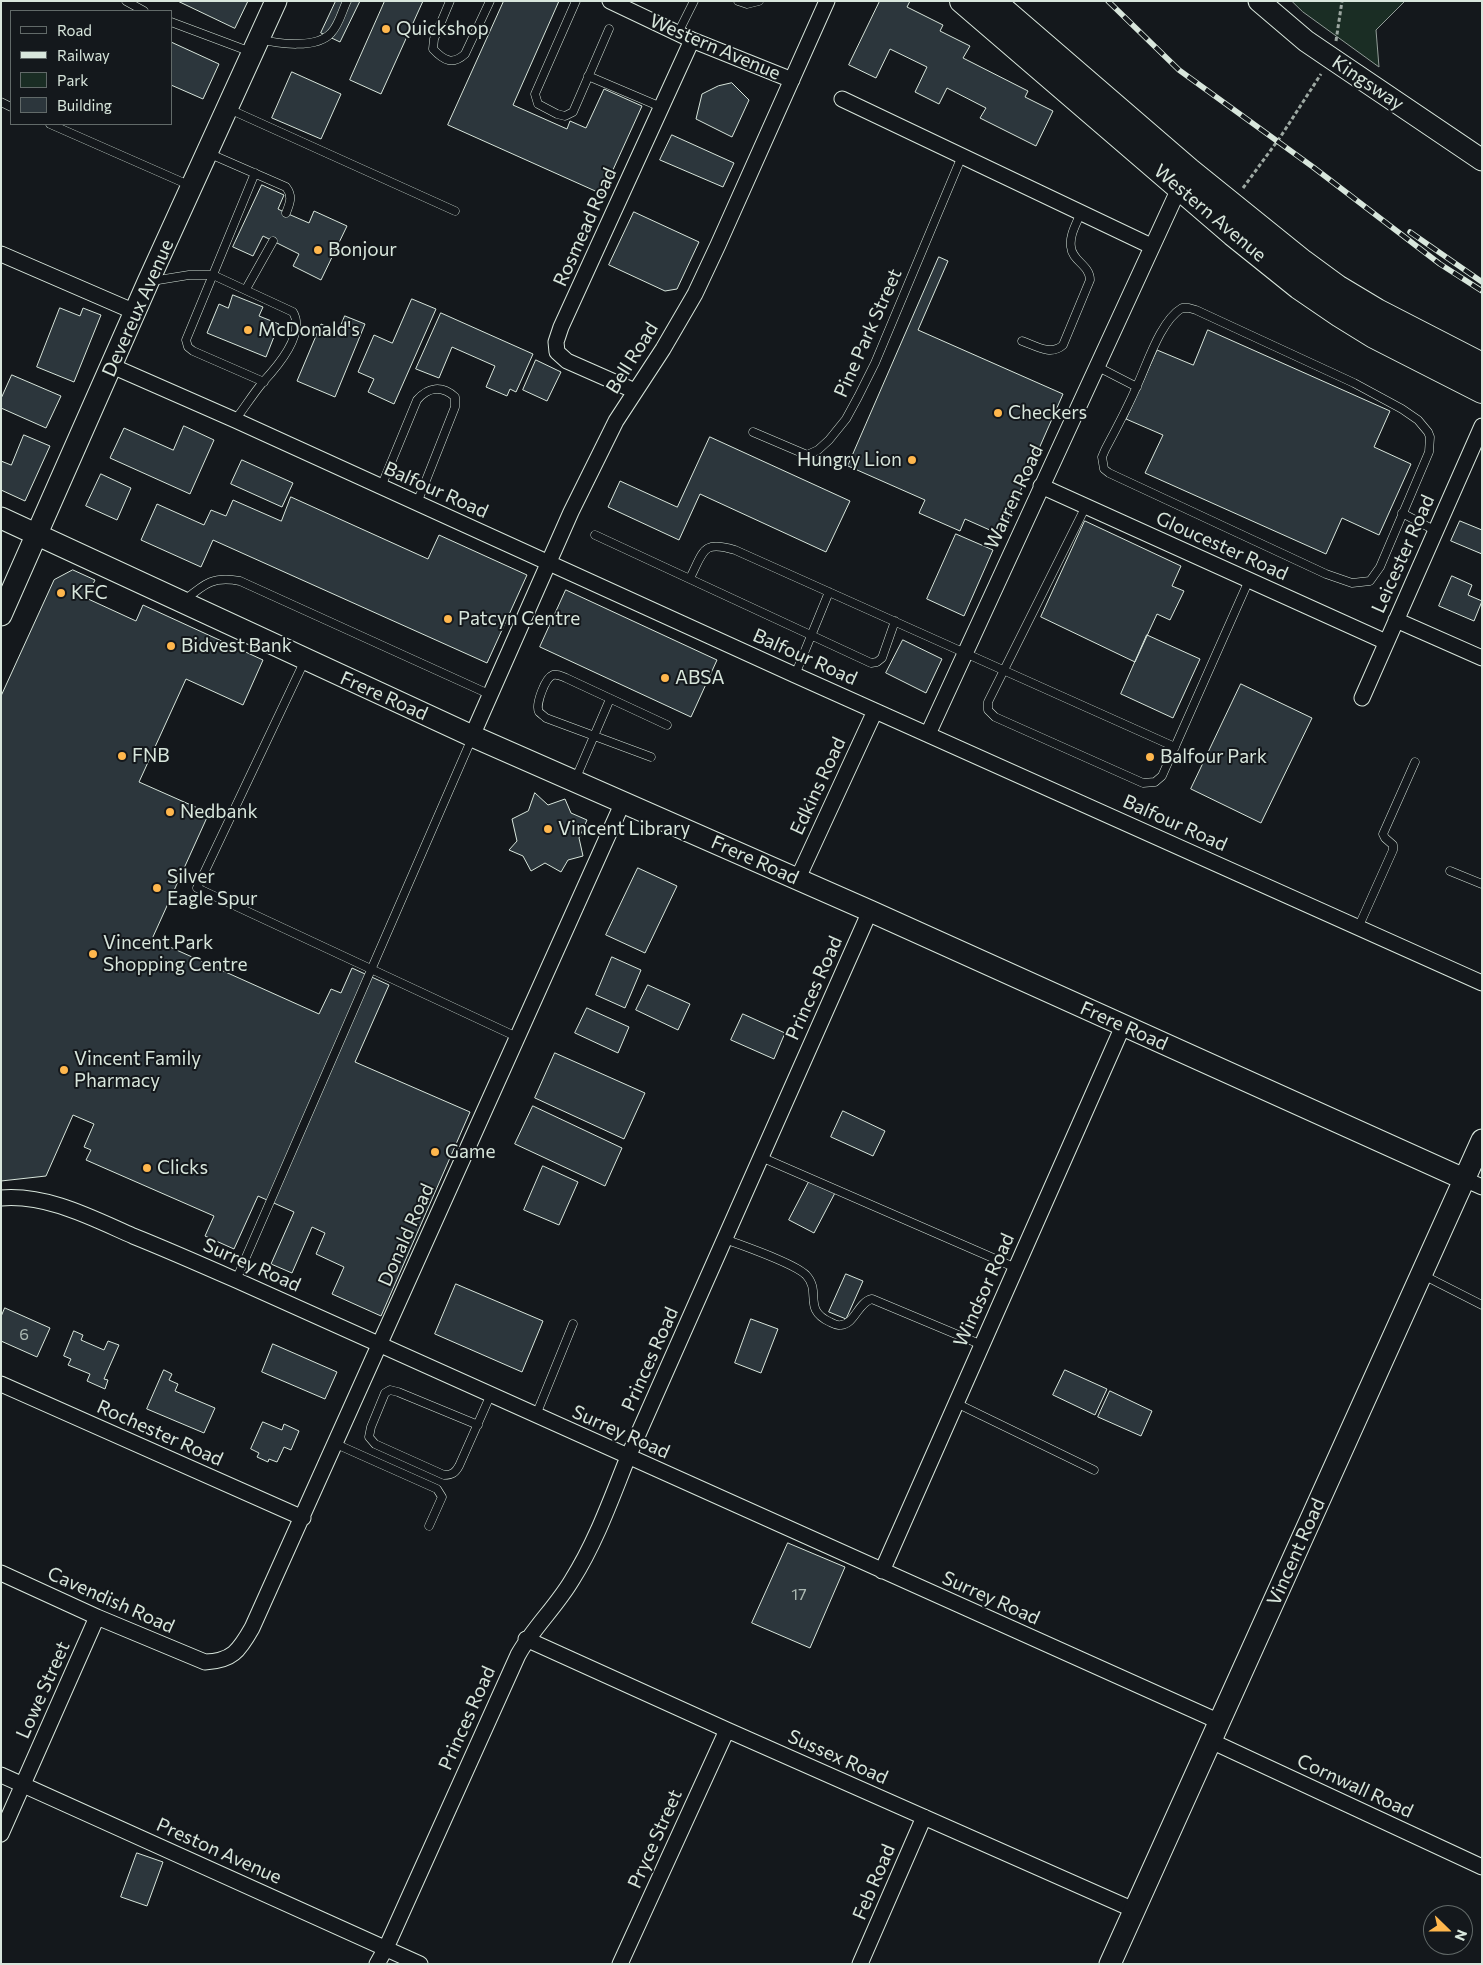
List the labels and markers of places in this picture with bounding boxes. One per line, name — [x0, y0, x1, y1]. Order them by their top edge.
place label: Quickshop — [396, 18, 489, 40]
marker: Quickshop — [380, 23, 392, 35]
place label: Bonjour — [328, 239, 397, 261]
marker: Bonjour — [312, 244, 324, 256]
place label: McDonald's — [258, 319, 360, 341]
marker: McDonald's — [242, 324, 254, 336]
place label: Checkers — [1008, 402, 1087, 424]
marker: Checkers — [992, 407, 1004, 419]
place label: Hungry Lion — [797, 449, 902, 471]
marker: Hungry Lion — [906, 454, 918, 466]
place label: KFC — [71, 582, 108, 604]
marker: KFC — [55, 587, 67, 599]
place label: Patcyn Centre — [458, 608, 580, 630]
marker: Patcyn Centre — [442, 613, 454, 625]
place label: Bidvest Bank — [181, 635, 292, 657]
marker: Bidvest Bank — [165, 640, 177, 652]
place label: ABSA — [675, 667, 725, 689]
marker: ABSA — [659, 672, 671, 684]
place label: FNB — [132, 745, 169, 767]
place label: Balfour Park — [1160, 746, 1267, 768]
marker: FNB — [116, 750, 128, 762]
marker: Balfour Park — [1144, 751, 1156, 763]
place label: Nedbank — [180, 801, 258, 823]
marker: Nedbank — [164, 806, 176, 818]
place label: Vincent Library — [558, 818, 690, 840]
marker: Vincent Library — [542, 823, 554, 835]
place label: Silver Eagle Spur — [167, 866, 258, 910]
marker: Silver Eagle Spur — [151, 882, 163, 894]
place label: Vincent Park Shopping Centre — [103, 932, 248, 976]
marker: Vincent Park Shopping Centre — [87, 948, 99, 960]
place label: Vincent Family Pharmacy — [74, 1048, 201, 1092]
marker: Vincent Family Pharmacy — [58, 1064, 70, 1076]
place label: Game — [445, 1141, 495, 1163]
marker: Game — [429, 1146, 441, 1158]
place label: Clicks — [157, 1157, 208, 1179]
marker: Clicks — [141, 1162, 153, 1174]

